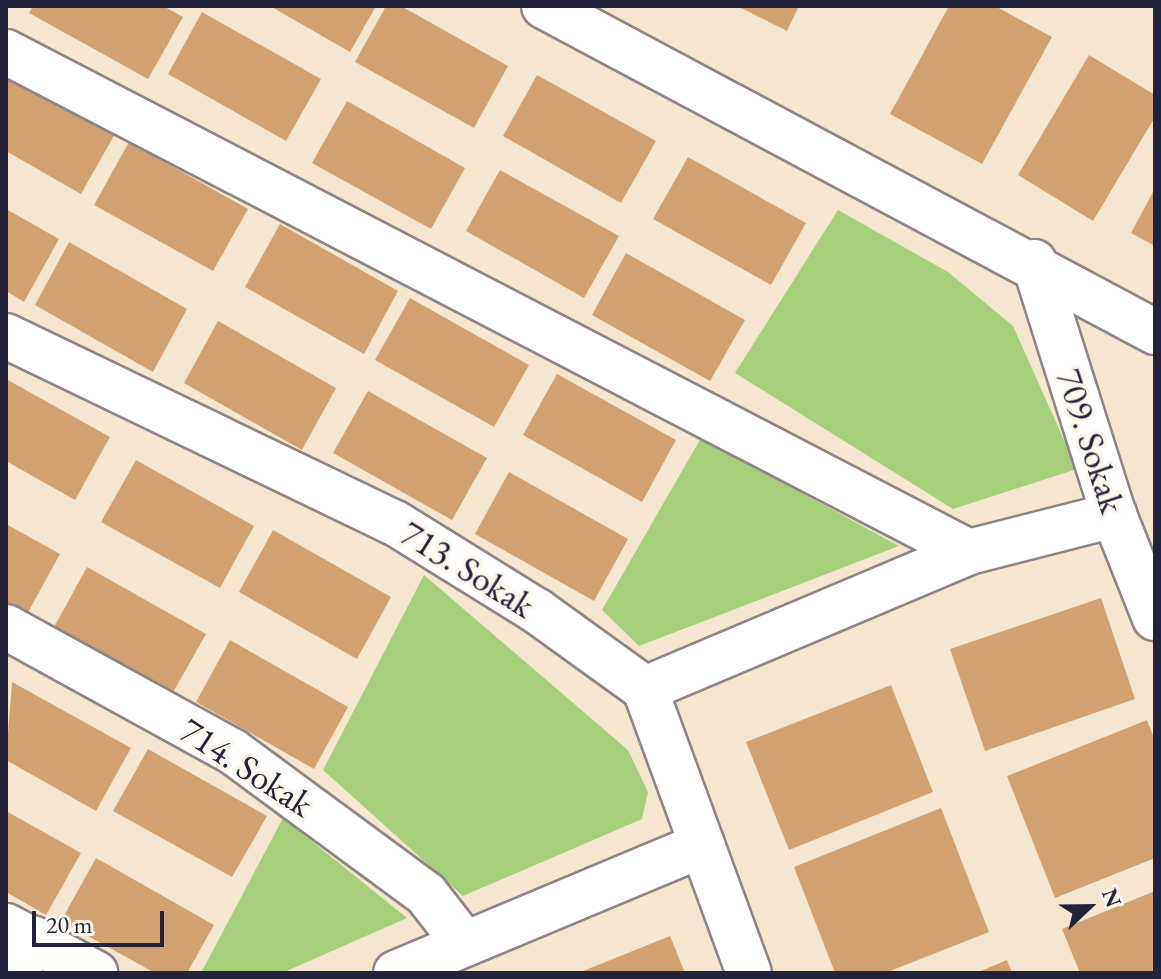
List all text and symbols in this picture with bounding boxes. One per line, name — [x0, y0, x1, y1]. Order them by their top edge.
street label: 709. Sokak — [1047, 363, 1135, 519]
street label: 713. Sokak — [393, 511, 543, 627]
street label: 714. Sokak — [173, 708, 321, 826]
north arrow — [1049, 867, 1129, 947]
text: N — [1095, 884, 1128, 912]
scale bar — [36, 895, 168, 945]
text: 20 m — [46, 909, 93, 940]

